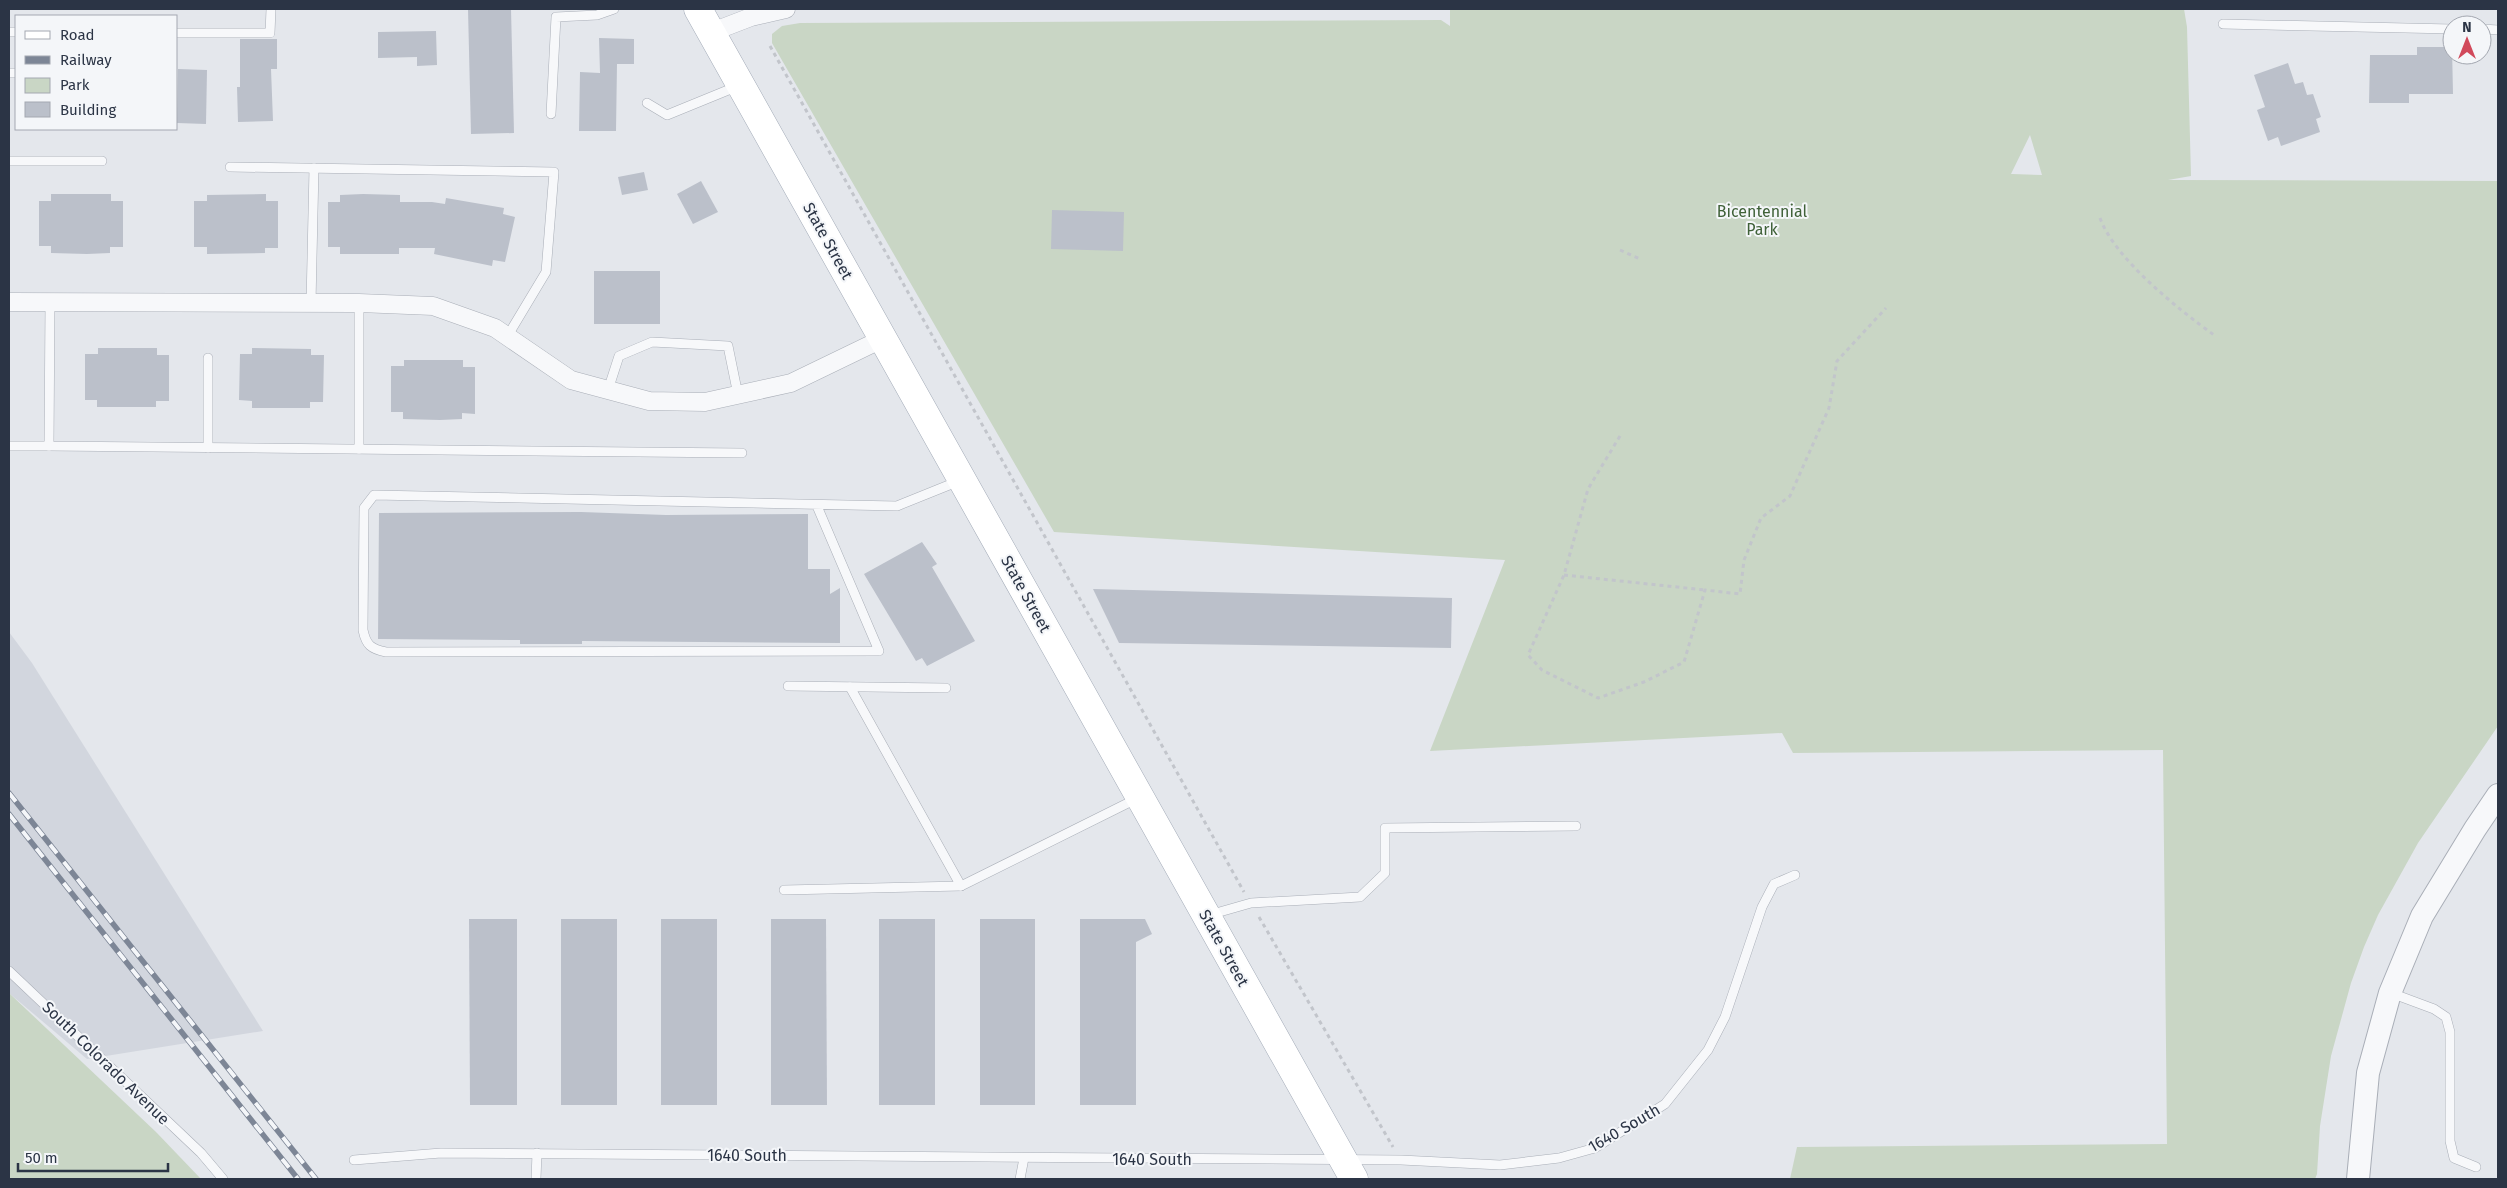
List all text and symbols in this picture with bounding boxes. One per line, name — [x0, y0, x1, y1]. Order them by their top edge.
legend — [15, 15, 178, 130]
north arrow — [2442, 15, 2492, 65]
text: N — [2462, 19, 2472, 36]
text: Road — [60, 26, 95, 44]
text: Railway — [60, 51, 112, 69]
text: Park — [60, 76, 90, 94]
text: Building — [60, 101, 116, 119]
street label: State Street — [799, 199, 857, 283]
park label: Bicentennial Park — [1717, 202, 1808, 239]
street label: State Street — [997, 552, 1055, 636]
street label: State Street — [1195, 906, 1253, 990]
street label: South Colorado Avenue — [39, 997, 173, 1129]
street label: 1640 South — [1585, 1100, 1663, 1156]
scale bar — [18, 1140, 168, 1172]
street label: 1640 South — [707, 1146, 787, 1165]
text: 50 m — [25, 1149, 58, 1167]
street label: 1640 South — [1112, 1150, 1192, 1169]

